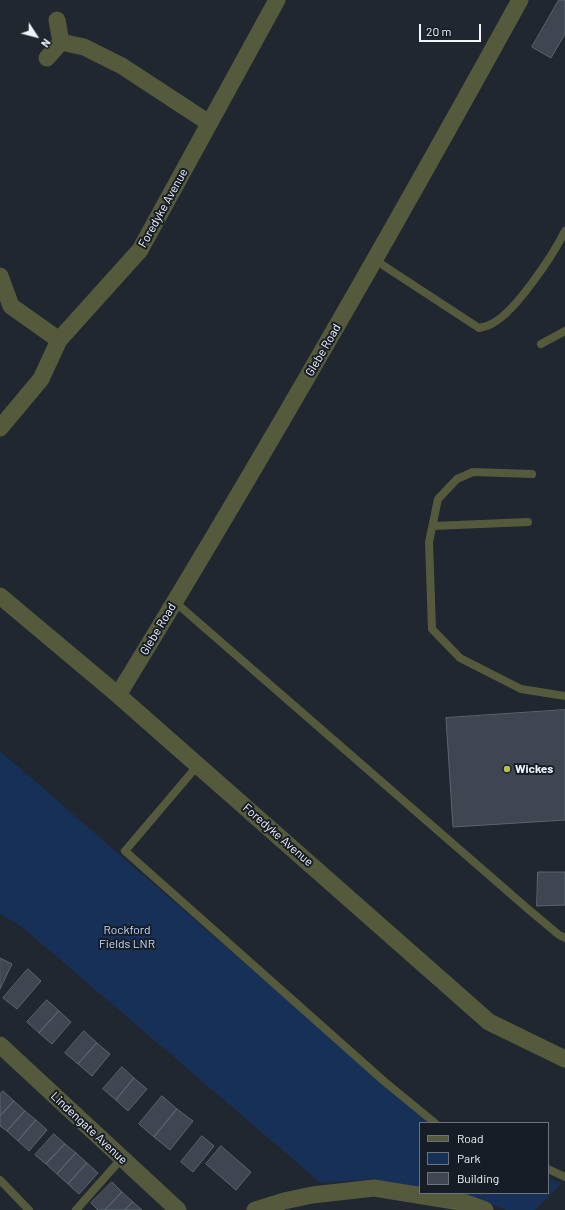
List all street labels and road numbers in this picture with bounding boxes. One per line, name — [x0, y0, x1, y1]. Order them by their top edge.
street label: Foredyke Avenue — [135, 166, 191, 250]
street label: Glebe Road — [302, 321, 344, 379]
street label: Glebe Road — [137, 600, 179, 658]
street label: Foredyke Avenue — [240, 801, 316, 869]
street label: Lindengate Avenue — [48, 1089, 130, 1167]

